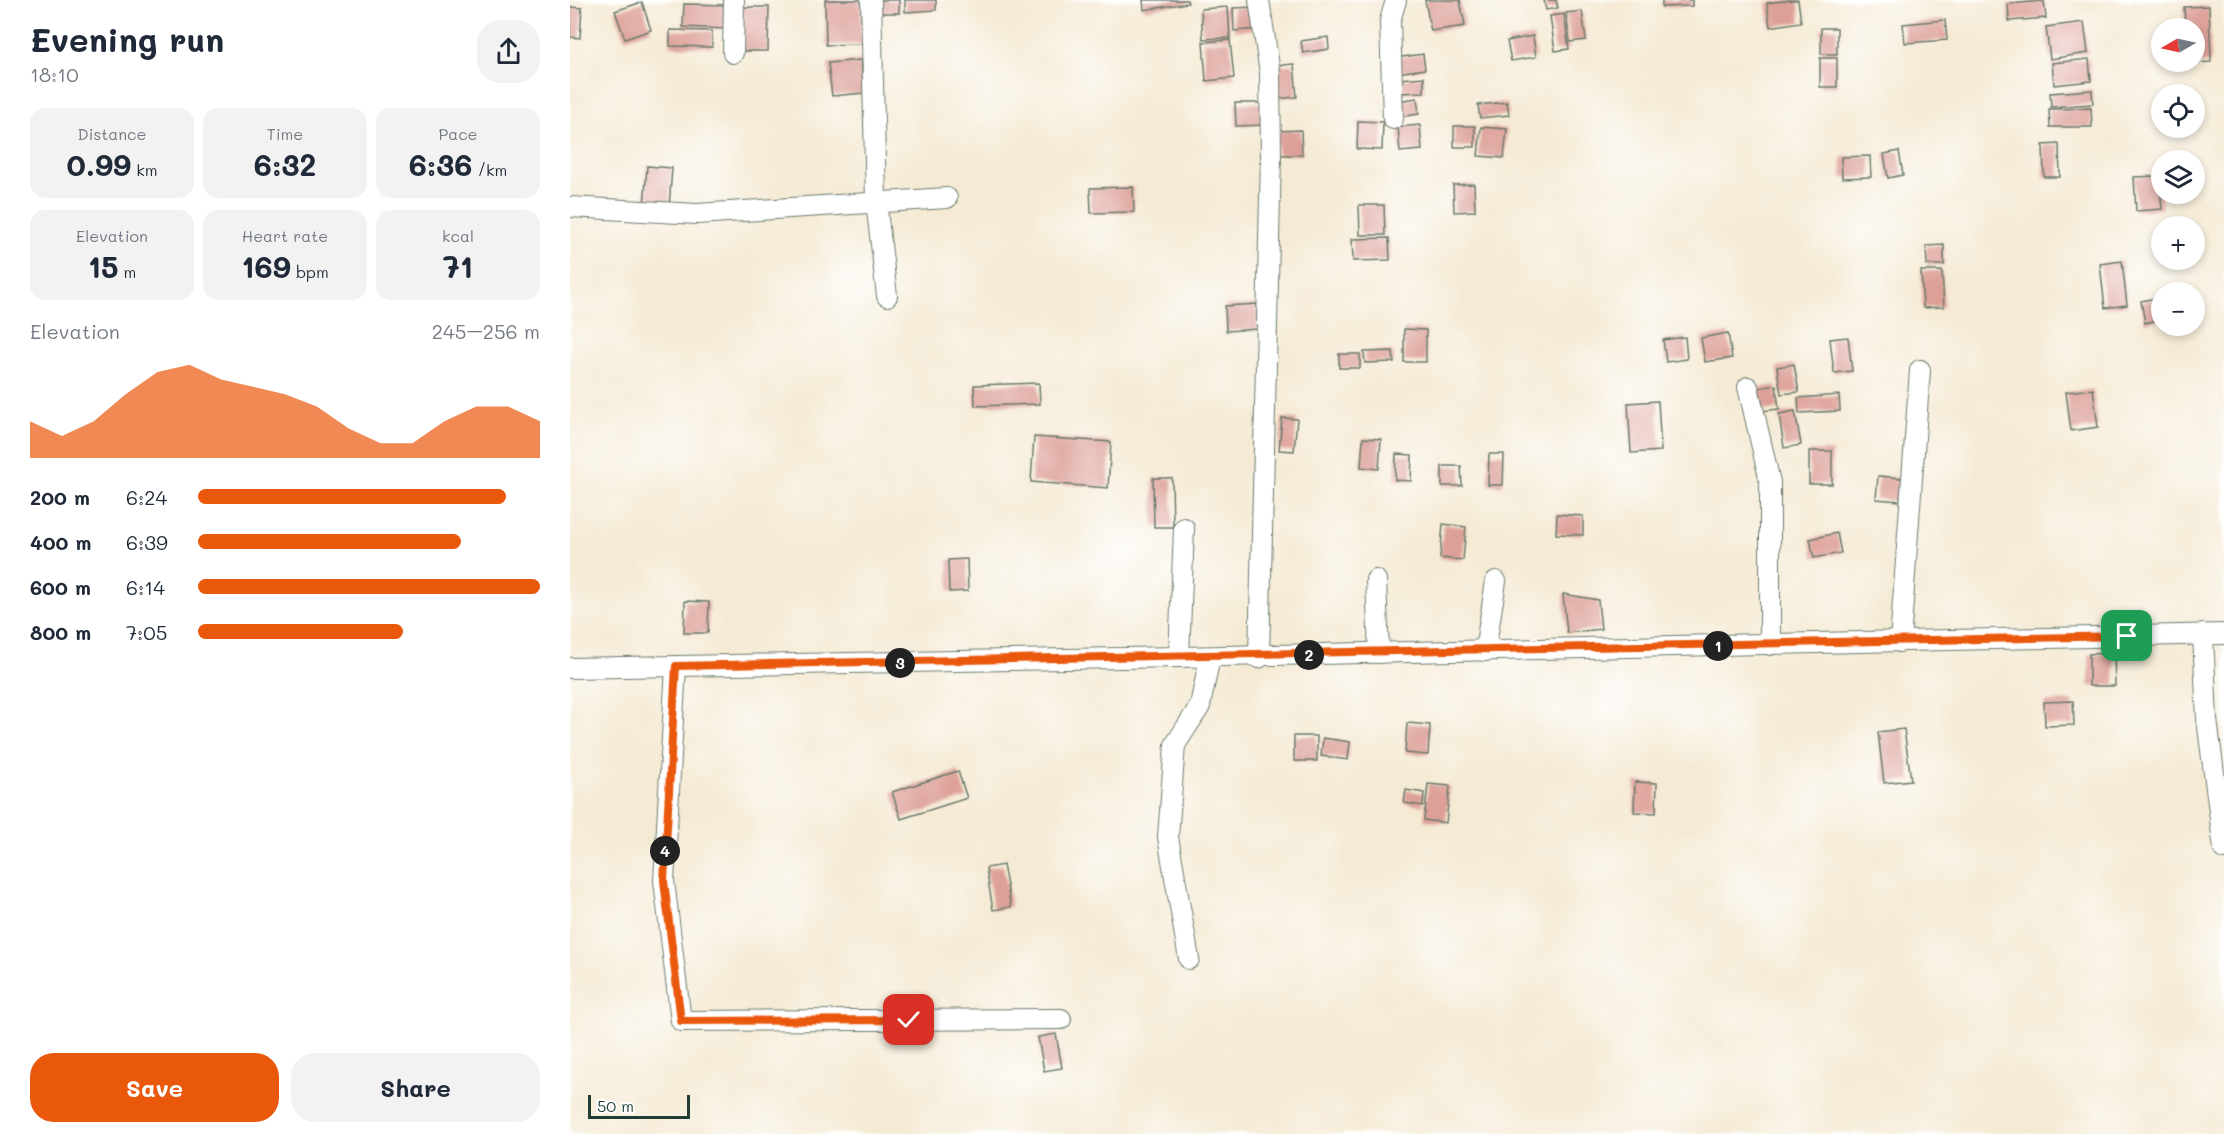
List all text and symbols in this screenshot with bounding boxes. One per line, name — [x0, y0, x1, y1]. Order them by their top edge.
text: Evening run — [30, 17, 224, 60]
north arrow — [2151, 18, 2205, 72]
map controls — [2151, 18, 2205, 336]
button: share — [477, 20, 540, 83]
text: 18:10 — [30, 61, 79, 87]
button: locate — [2151, 84, 2205, 138]
text: Distance — [78, 123, 146, 144]
text: Time — [267, 123, 303, 144]
text: Pace — [438, 123, 478, 144]
text: 0.99 — [67, 144, 131, 184]
text: 6:32 — [254, 144, 316, 184]
text: 6:36 — [409, 144, 473, 184]
button: layers — [2151, 150, 2205, 204]
text: km — [131, 159, 157, 180]
text: /km — [473, 159, 507, 180]
button: + — [2151, 216, 2205, 270]
text: Elevation — [76, 225, 148, 246]
text: Heart rate — [242, 225, 328, 246]
text: kcal — [442, 225, 474, 246]
text: 15 — [88, 246, 118, 286]
text: 169 — [241, 246, 291, 286]
text: 71 — [443, 246, 473, 286]
text: m — [118, 261, 136, 282]
text: bpm — [291, 261, 329, 282]
button: − — [2151, 282, 2205, 336]
text: Elevation — [30, 318, 120, 344]
text: 245–256 m — [432, 318, 540, 344]
text: 200 m — [30, 484, 90, 510]
text: 6:24 — [126, 484, 167, 510]
text: 400 m — [30, 529, 91, 555]
text: 6:39 — [126, 529, 168, 555]
text: 600 m — [30, 574, 91, 600]
text: 6:14 — [126, 574, 165, 600]
pin — [2101, 610, 2152, 661]
text: 800 m — [30, 619, 91, 645]
text: 7:05 — [126, 619, 167, 645]
icon: arrive — [2110, 619, 2143, 652]
pin: 1 — [1703, 631, 1733, 661]
text: 1 — [1714, 635, 1722, 656]
pin: 2 — [1294, 640, 1324, 670]
text: 2 — [1305, 644, 1313, 665]
pin: 3 — [885, 648, 915, 678]
text: 3 — [895, 652, 905, 673]
pin: 4 — [650, 836, 680, 866]
text: 4 — [660, 840, 670, 861]
pin — [883, 994, 934, 1045]
icon: check — [892, 1003, 925, 1036]
button: Save — [30, 1053, 279, 1122]
button: Share — [291, 1053, 540, 1122]
scale bar — [588, 1092, 690, 1120]
text: 50 m — [597, 1095, 634, 1116]

